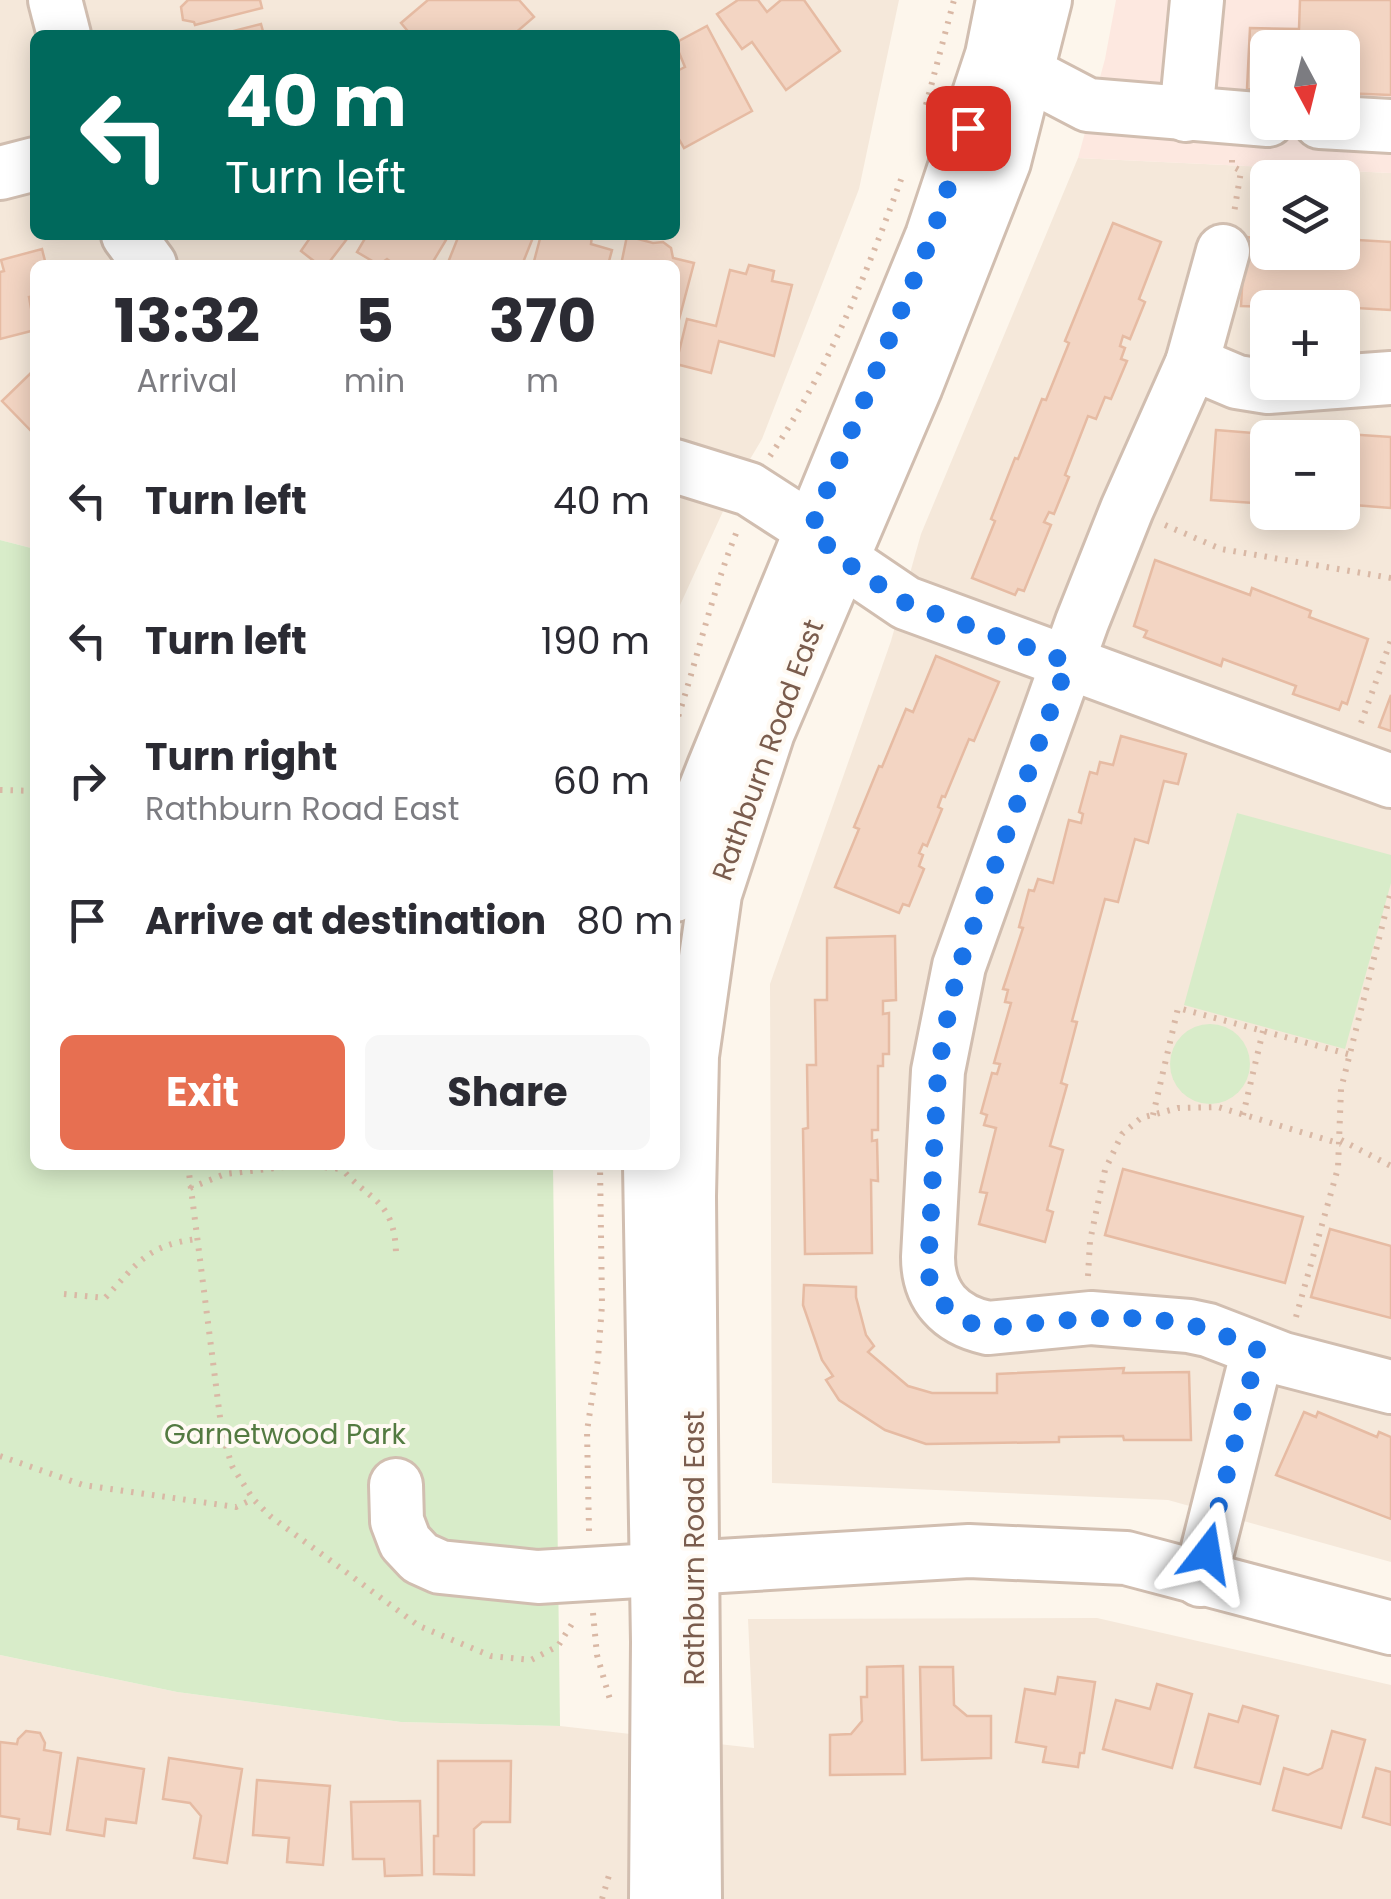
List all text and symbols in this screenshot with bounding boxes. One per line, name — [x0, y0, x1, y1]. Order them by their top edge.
north arrow — [1250, 30, 1360, 140]
map controls — [1250, 30, 1360, 530]
text: 40 m — [225, 52, 407, 151]
icon: left — [60, 70, 190, 200]
pin — [926, 86, 1011, 171]
icon: arrive — [941, 101, 996, 156]
text: Turn left — [225, 146, 406, 209]
button: layers — [1250, 160, 1360, 270]
text: 13:32 — [114, 279, 260, 363]
text: 5 — [355, 279, 394, 363]
text: 370 — [489, 279, 596, 363]
button: + — [1250, 290, 1360, 400]
text: Arrival — [137, 358, 237, 403]
text: min — [344, 358, 405, 403]
text: m — [526, 358, 559, 403]
button: − — [1250, 420, 1360, 530]
icon: left — [60, 473, 115, 528]
text: Turn left — [145, 474, 307, 527]
text: 40 m — [553, 474, 650, 527]
icon: left — [60, 613, 115, 668]
text: Turn left — [145, 614, 307, 667]
text: 190 m — [541, 614, 650, 667]
street label: Rathburn Road East — [703, 614, 833, 886]
text: Turn right — [145, 730, 337, 783]
icon: right — [60, 753, 115, 808]
text: 60 m — [553, 754, 650, 807]
text: Rathburn Road East — [145, 786, 459, 831]
icon: arrive — [60, 893, 115, 948]
text: Arrive at destination — [145, 894, 546, 947]
text: 80 m — [576, 894, 673, 947]
button: Exit — [60, 1035, 345, 1150]
button: Share — [365, 1035, 650, 1150]
street label: Rathburn Road East — [675, 1410, 714, 1686]
park label: Garnetwood Park — [164, 1415, 406, 1454]
position arrow — [1155, 1501, 1259, 1605]

